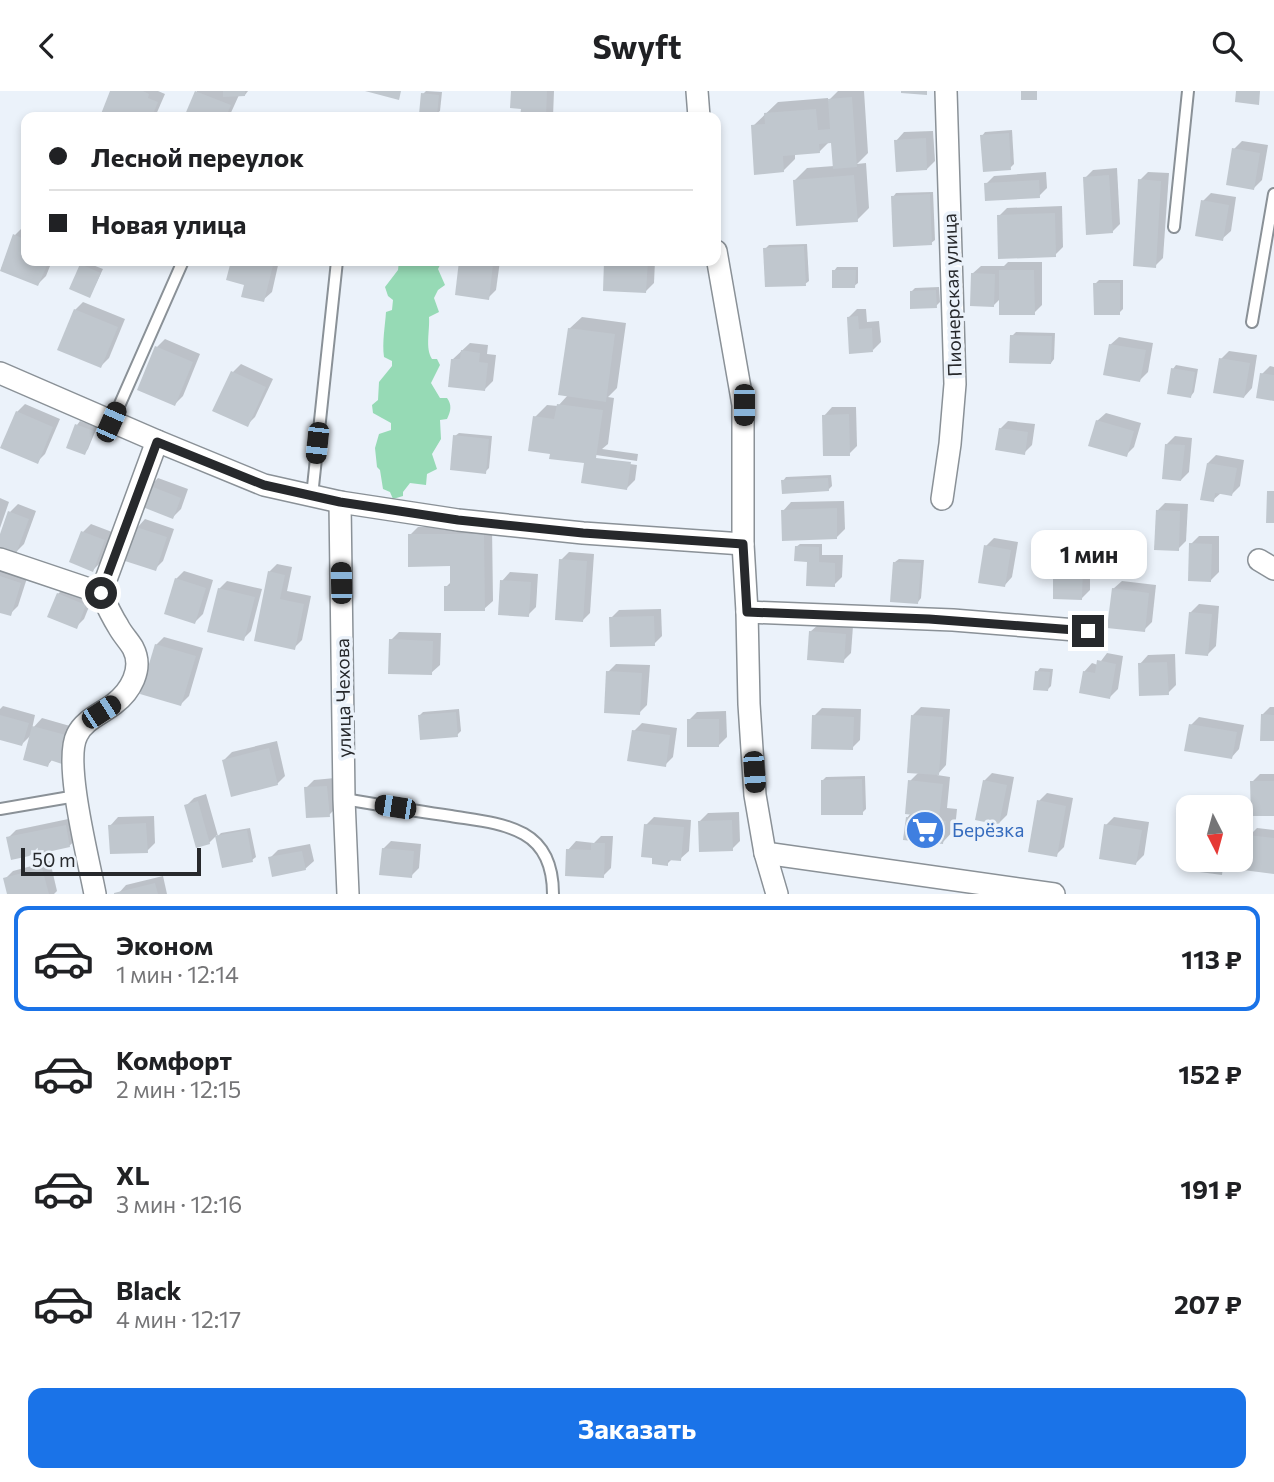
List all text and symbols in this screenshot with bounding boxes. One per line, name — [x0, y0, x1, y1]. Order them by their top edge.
text: Swyft — [592, 26, 682, 66]
icon: back — [28, 27, 66, 65]
icon: search — [1208, 27, 1246, 65]
text: Лесной переулок — [91, 141, 304, 172]
text: Новая улица — [91, 208, 246, 239]
street label: Пионерская улица — [937, 213, 966, 377]
car — [734, 384, 755, 426]
car — [93, 399, 130, 445]
car — [305, 421, 330, 465]
callout: 1 мин — [1030, 529, 1146, 579]
text: 1 мин — [1060, 540, 1118, 568]
car — [331, 562, 352, 604]
route start — [85, 577, 117, 609]
route end — [1072, 615, 1104, 647]
street label: улица Чехова — [330, 638, 355, 758]
car — [78, 692, 125, 732]
car — [743, 750, 766, 794]
car — [373, 793, 418, 821]
north arrow — [1176, 795, 1253, 871]
map controls — [1176, 795, 1253, 872]
supermarket icon: Берёзка — [904, 809, 946, 851]
place label: Берёзка — [952, 818, 1024, 841]
scale bar — [21, 845, 201, 877]
text: 50 m — [32, 848, 76, 871]
icon: car — [32, 927, 95, 990]
text: Эконом — [116, 929, 213, 960]
text: 113 ₽ — [1181, 943, 1242, 974]
text: 1 мин · 12:14 — [116, 960, 239, 988]
icon: car — [32, 1042, 95, 1105]
text: Комфорт — [116, 1044, 232, 1075]
text: 152 ₽ — [1178, 1058, 1242, 1089]
text: 2 мин · 12:15 — [116, 1075, 241, 1103]
icon: car — [32, 1157, 95, 1220]
text: XL — [116, 1159, 150, 1190]
text: 191 ₽ — [1180, 1173, 1242, 1204]
text: 3 мин · 12:16 — [116, 1190, 242, 1218]
icon: car — [32, 1272, 95, 1335]
text: Black — [116, 1274, 182, 1305]
text: 207 ₽ — [1174, 1288, 1242, 1319]
text: 4 мин · 12:17 — [116, 1305, 241, 1333]
button: Заказать — [28, 1388, 1246, 1468]

